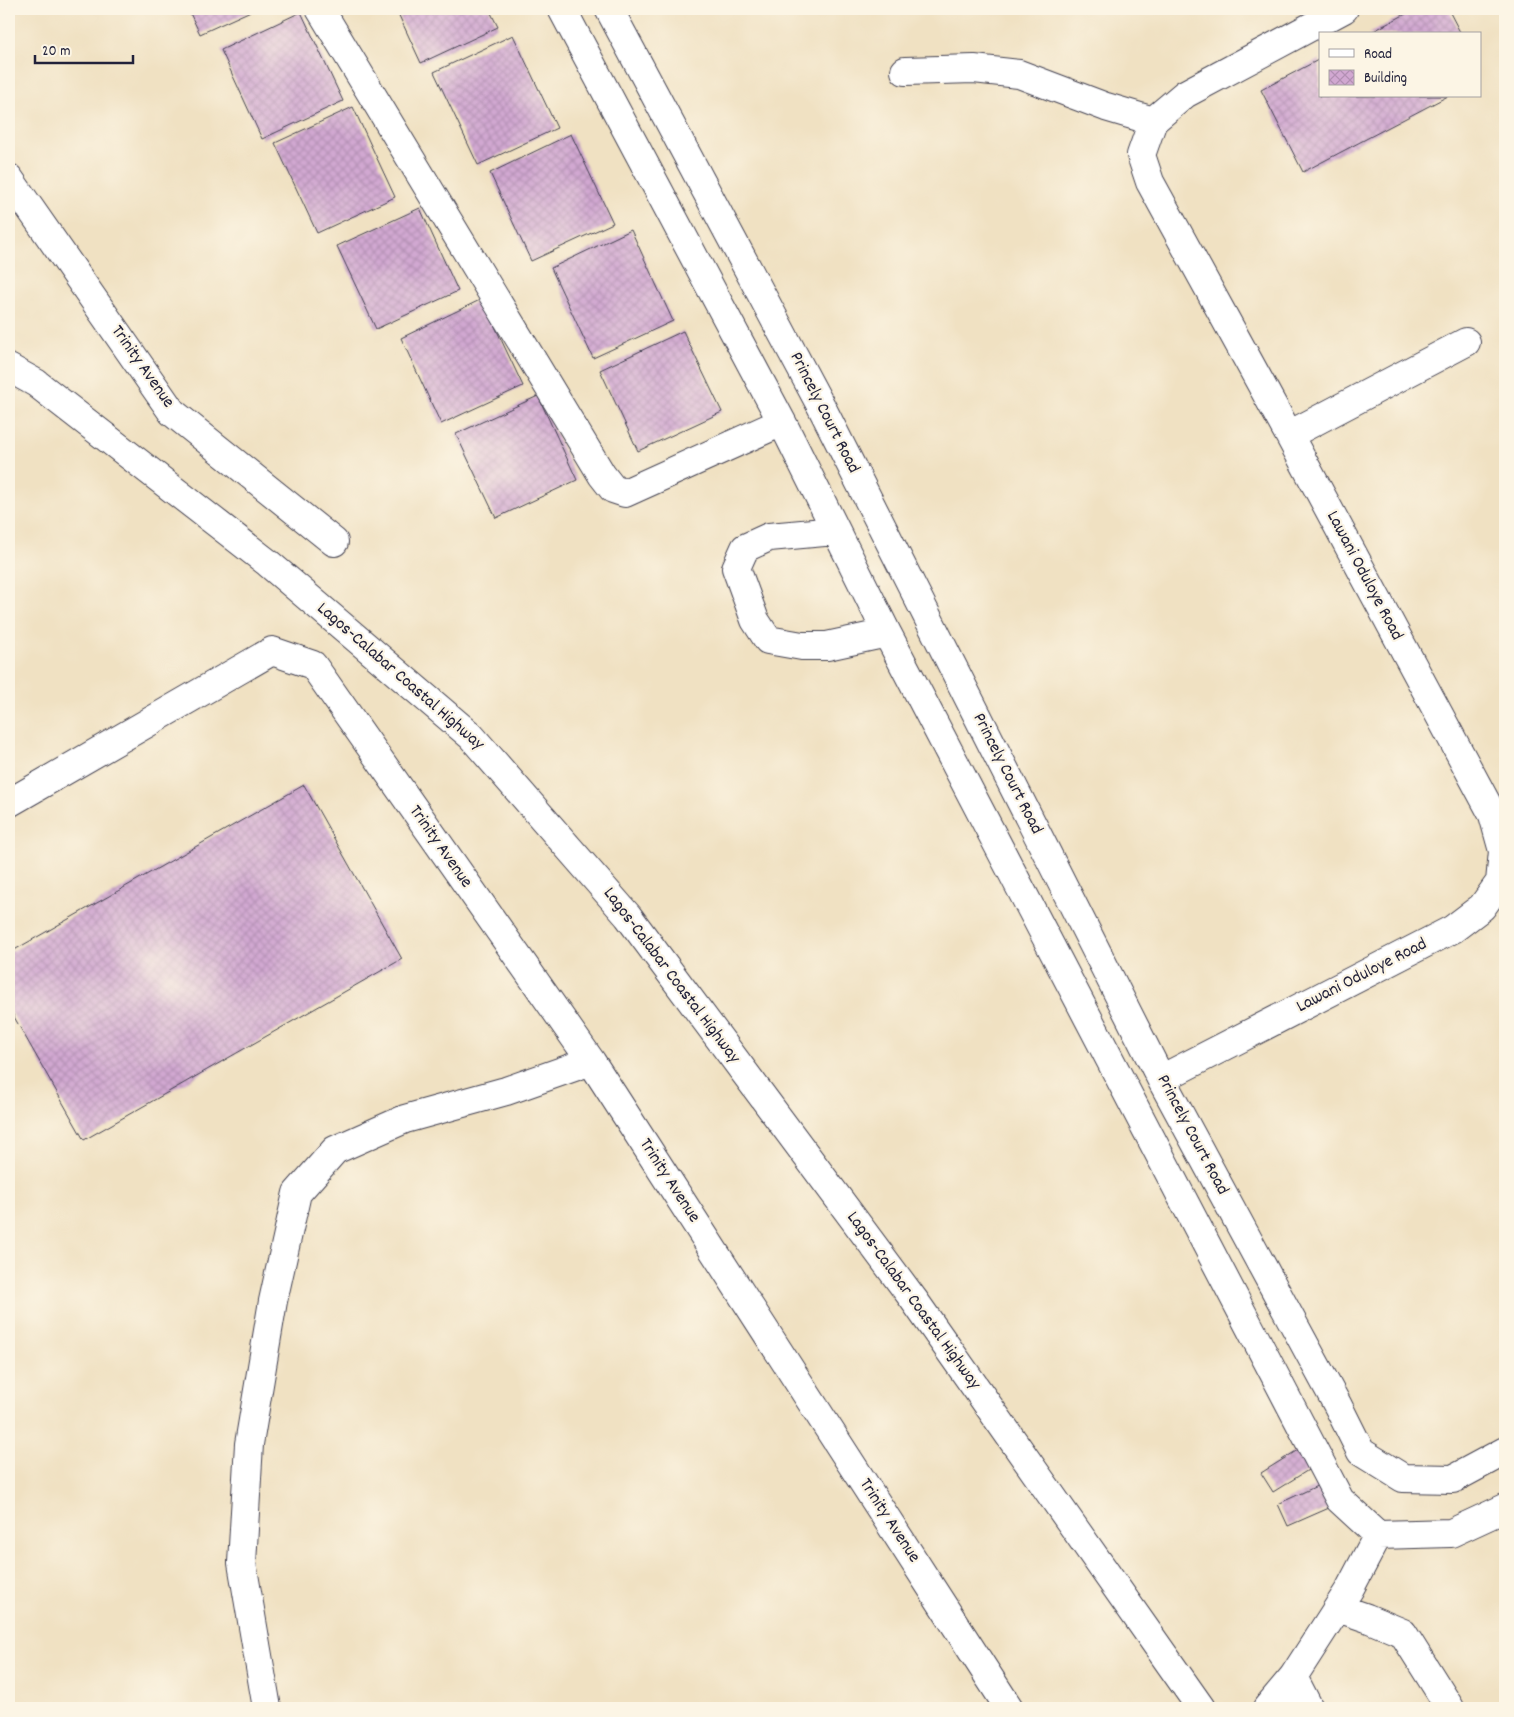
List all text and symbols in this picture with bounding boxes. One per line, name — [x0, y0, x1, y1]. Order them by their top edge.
scale bar — [35, 32, 132, 64]
legend — [1319, 32, 1482, 98]
text: 20 m — [42, 41, 70, 63]
text: Road — [1364, 44, 1392, 66]
text: Building — [1364, 68, 1407, 90]
street label: Trinity Avenue — [104, 320, 180, 414]
street label: Princely Court Road — [783, 348, 865, 478]
street label: Lawani Oduloye Road — [1319, 507, 1409, 645]
street label: Lagos-Calabar Coastal Highway — [311, 597, 490, 757]
street label: Princely Court Road — [966, 709, 1048, 839]
street label: Trinity Avenue — [402, 800, 478, 894]
street label: Lagos-Calabar Coastal Highway — [596, 883, 746, 1070]
street label: Lawani Oduloye Road — [1292, 932, 1432, 1020]
street label: Princely Court Road — [1150, 1070, 1234, 1200]
street label: Trinity Avenue — [632, 1134, 706, 1228]
street label: Lagos-Calabar Coastal Highway — [840, 1207, 987, 1396]
street label: Trinity Avenue — [852, 1474, 926, 1568]

